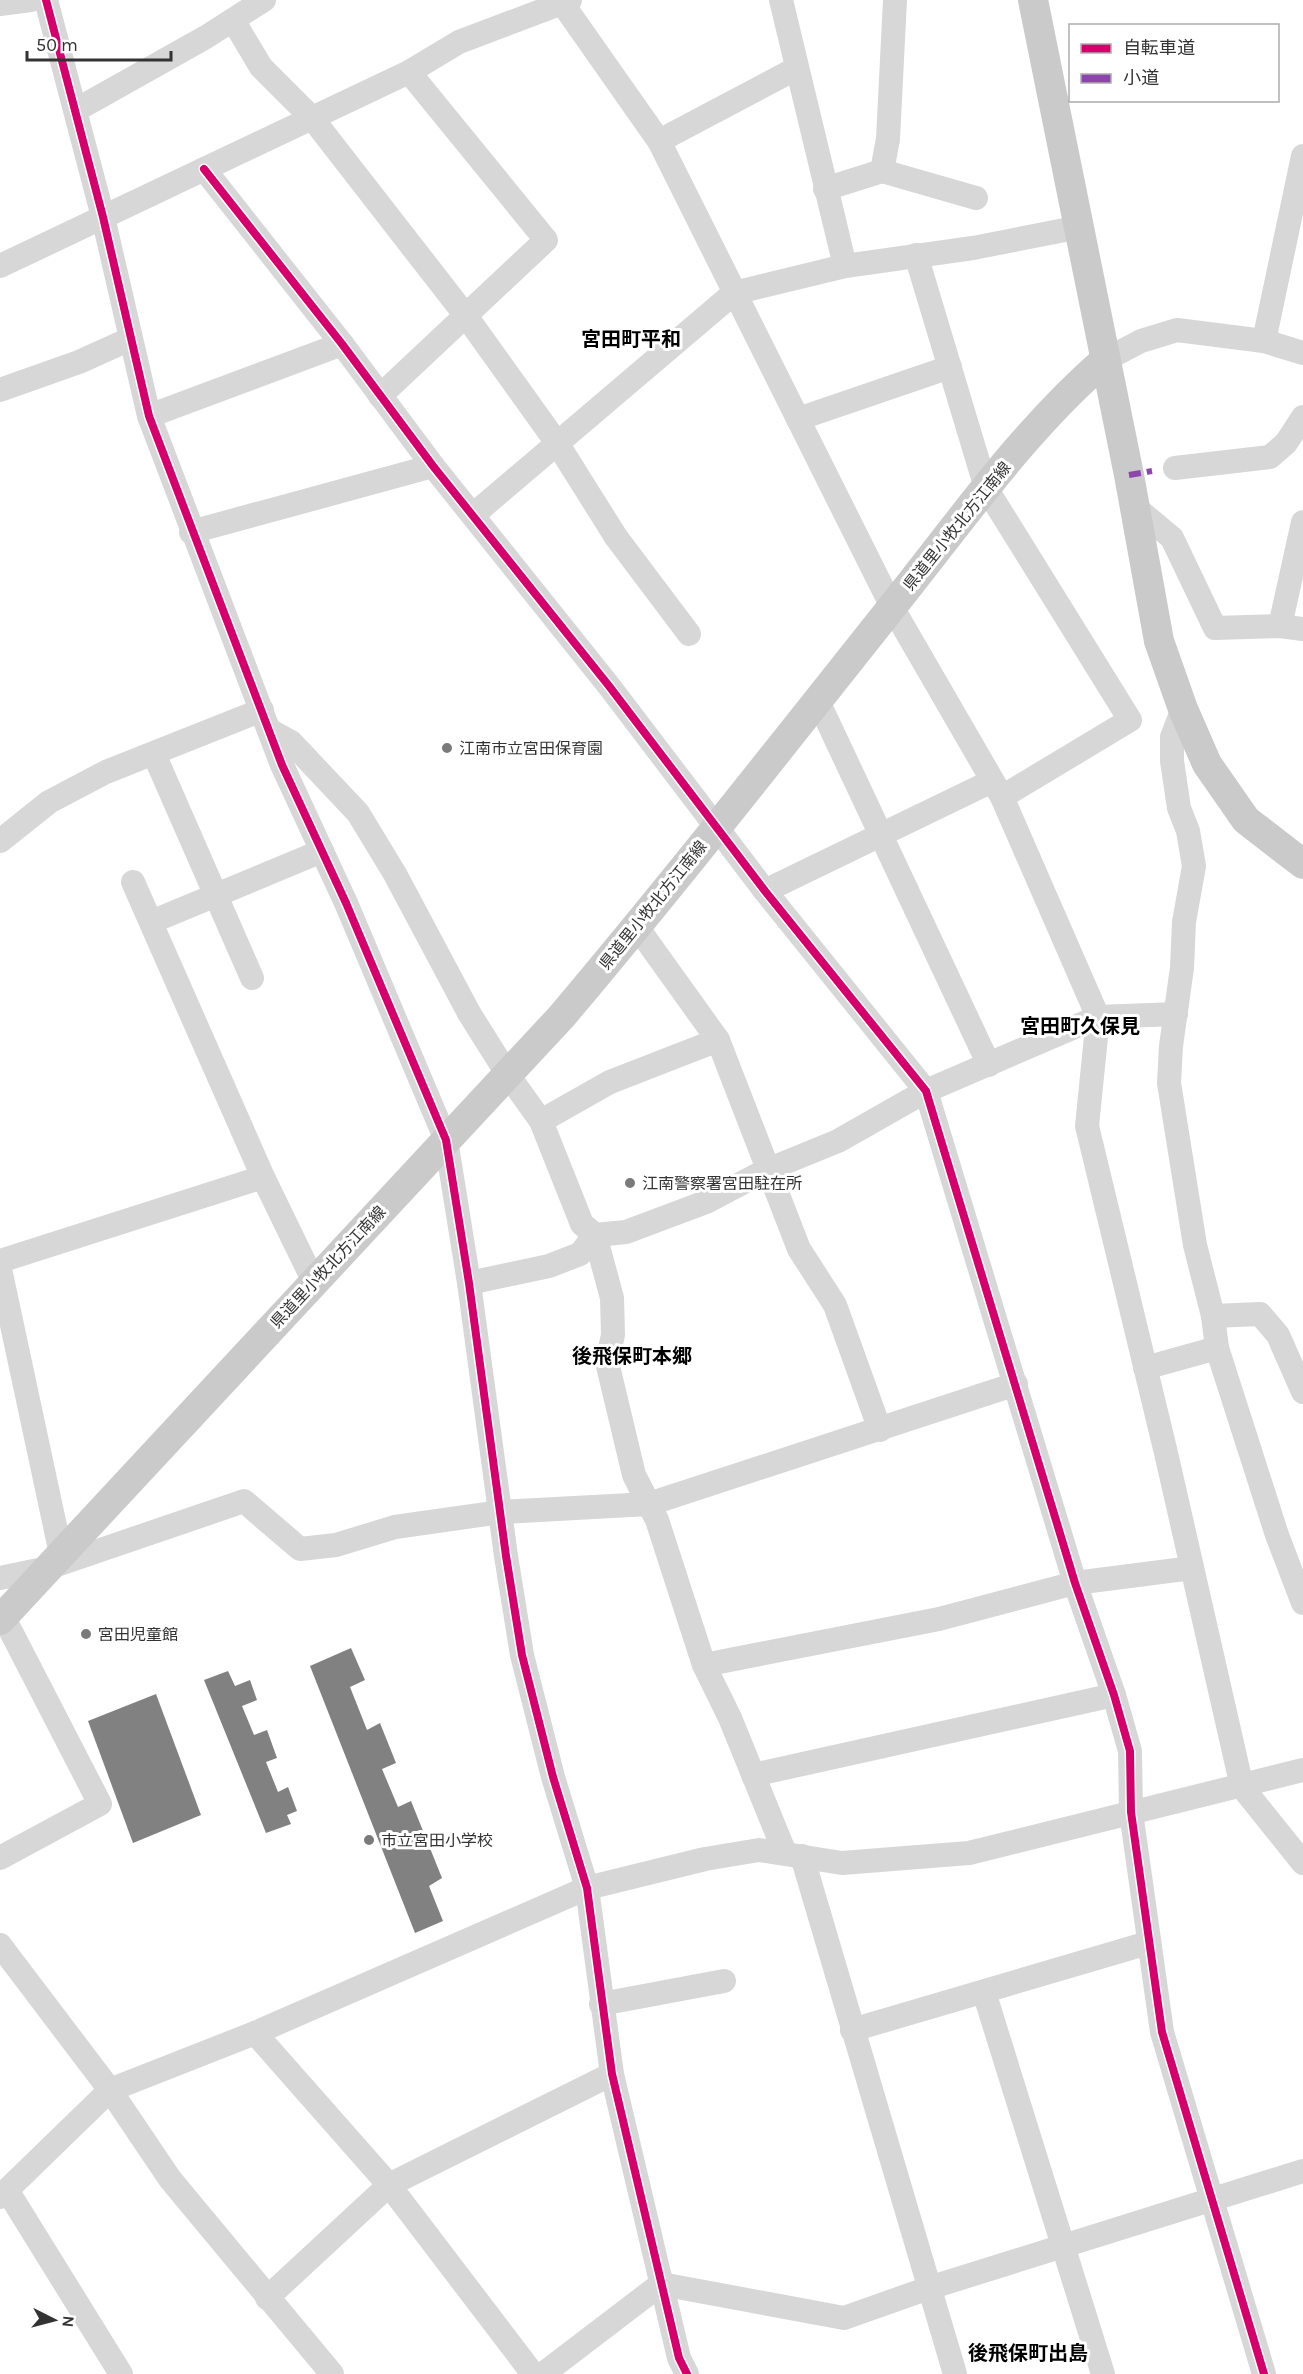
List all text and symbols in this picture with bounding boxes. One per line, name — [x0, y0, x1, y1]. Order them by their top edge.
scale bar — [27, 24, 171, 62]
legend — [1069, 24, 1279, 102]
text: 50 m — [36, 34, 78, 56]
text: 自転車道 — [1123, 37, 1195, 59]
text: 小道 — [1123, 67, 1159, 89]
district label: 宮田町平和 — [581, 328, 681, 351]
street label: 県道里小牧北方江南線 — [899, 458, 1015, 594]
place label: 江南市立宮田保育園 — [459, 739, 603, 758]
marker: 江南市立宮田保育園 — [440, 741, 454, 755]
street label: 県道里小牧北方江南線 — [595, 837, 711, 973]
district label: 宮田町久保見 — [1020, 1015, 1140, 1038]
place label: 江南警察署宮田駐在所 — [642, 1174, 802, 1193]
marker: 江南警察署宮田駐在所 — [623, 1176, 637, 1190]
street label: 県道里小牧北方江南線 — [266, 1202, 390, 1332]
district label: 後飛保町本郷 — [572, 1345, 692, 1368]
place label: 宮田児童館 — [98, 1625, 178, 1644]
marker: 宮田児童館 — [79, 1627, 93, 1641]
place label: 市立宮田小学校 — [381, 1831, 493, 1850]
marker: 市立宮田小学校 — [362, 1833, 376, 1847]
north arrow — [24, 2290, 84, 2350]
text: N — [58, 2315, 78, 2328]
district label: 後飛保町出島 — [968, 2342, 1088, 2365]

